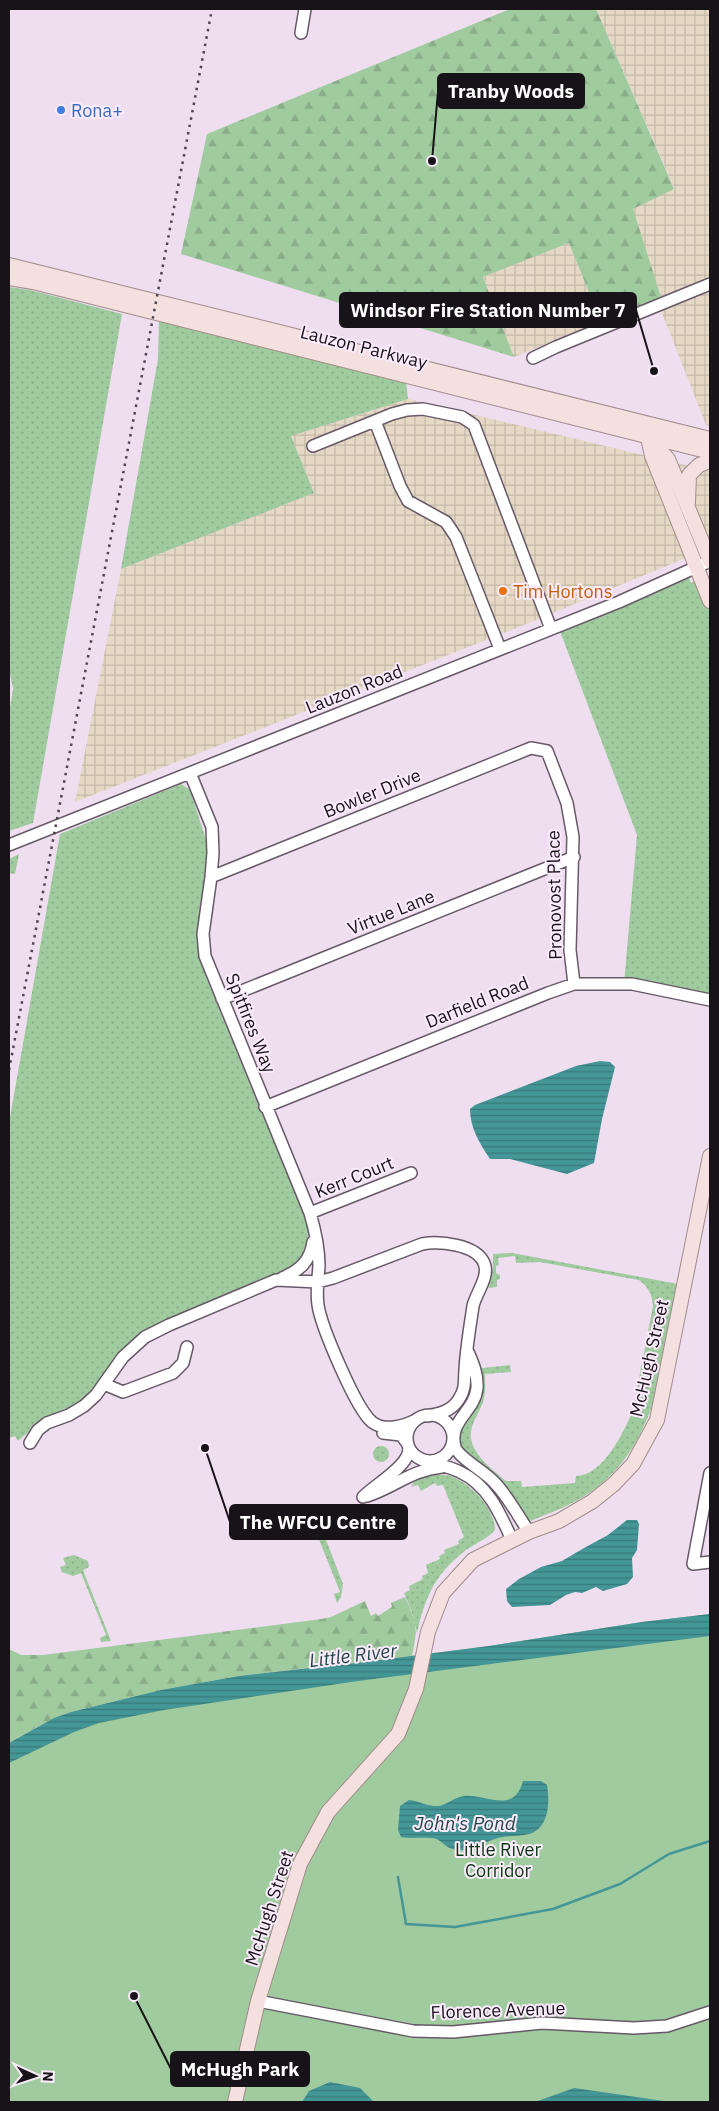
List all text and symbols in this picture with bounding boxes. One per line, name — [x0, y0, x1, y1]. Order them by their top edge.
callout: Tranby Woods — [438, 74, 584, 108]
text: Tranby Woods — [448, 79, 574, 103]
place label: Rona+ — [71, 99, 123, 122]
marker: Rona+ — [55, 104, 67, 116]
callout: Windsor Fire Station Number 7 — [340, 293, 636, 327]
text: Windsor Fire Station Number 7 — [350, 298, 626, 322]
street label: Lauzon Parkway — [298, 320, 430, 374]
place label: Tim Hortons — [513, 580, 613, 603]
marker: Tim Hortons — [497, 585, 509, 597]
street label: Lauzon Road — [302, 659, 406, 719]
street label: Bowler Drive — [320, 763, 424, 823]
street label: Pronovost Place — [541, 830, 567, 960]
street label: Virtue Lane — [344, 884, 438, 940]
street label: Spitfires Way — [221, 970, 281, 1076]
street label: Darfield Road — [422, 971, 532, 1033]
street label: Kerr Court — [311, 1151, 397, 1203]
street label: McHugh Street — [624, 1297, 674, 1419]
callout: The WFCU Centre — [230, 1505, 407, 1539]
text: The WFCU Centre — [240, 1510, 396, 1534]
water label: Little River — [308, 1638, 399, 1672]
water label: John's Pond — [414, 1811, 517, 1835]
park label: Little River Corridor — [455, 1838, 542, 1882]
street label: McHugh Street — [240, 1847, 298, 1969]
street label: Florence Avenue — [430, 1996, 566, 2024]
north arrow — [10, 2051, 60, 2101]
callout: McHugh Park — [171, 2052, 309, 2086]
text: McHugh Park — [181, 2057, 299, 2081]
text: N — [39, 2071, 57, 2082]

